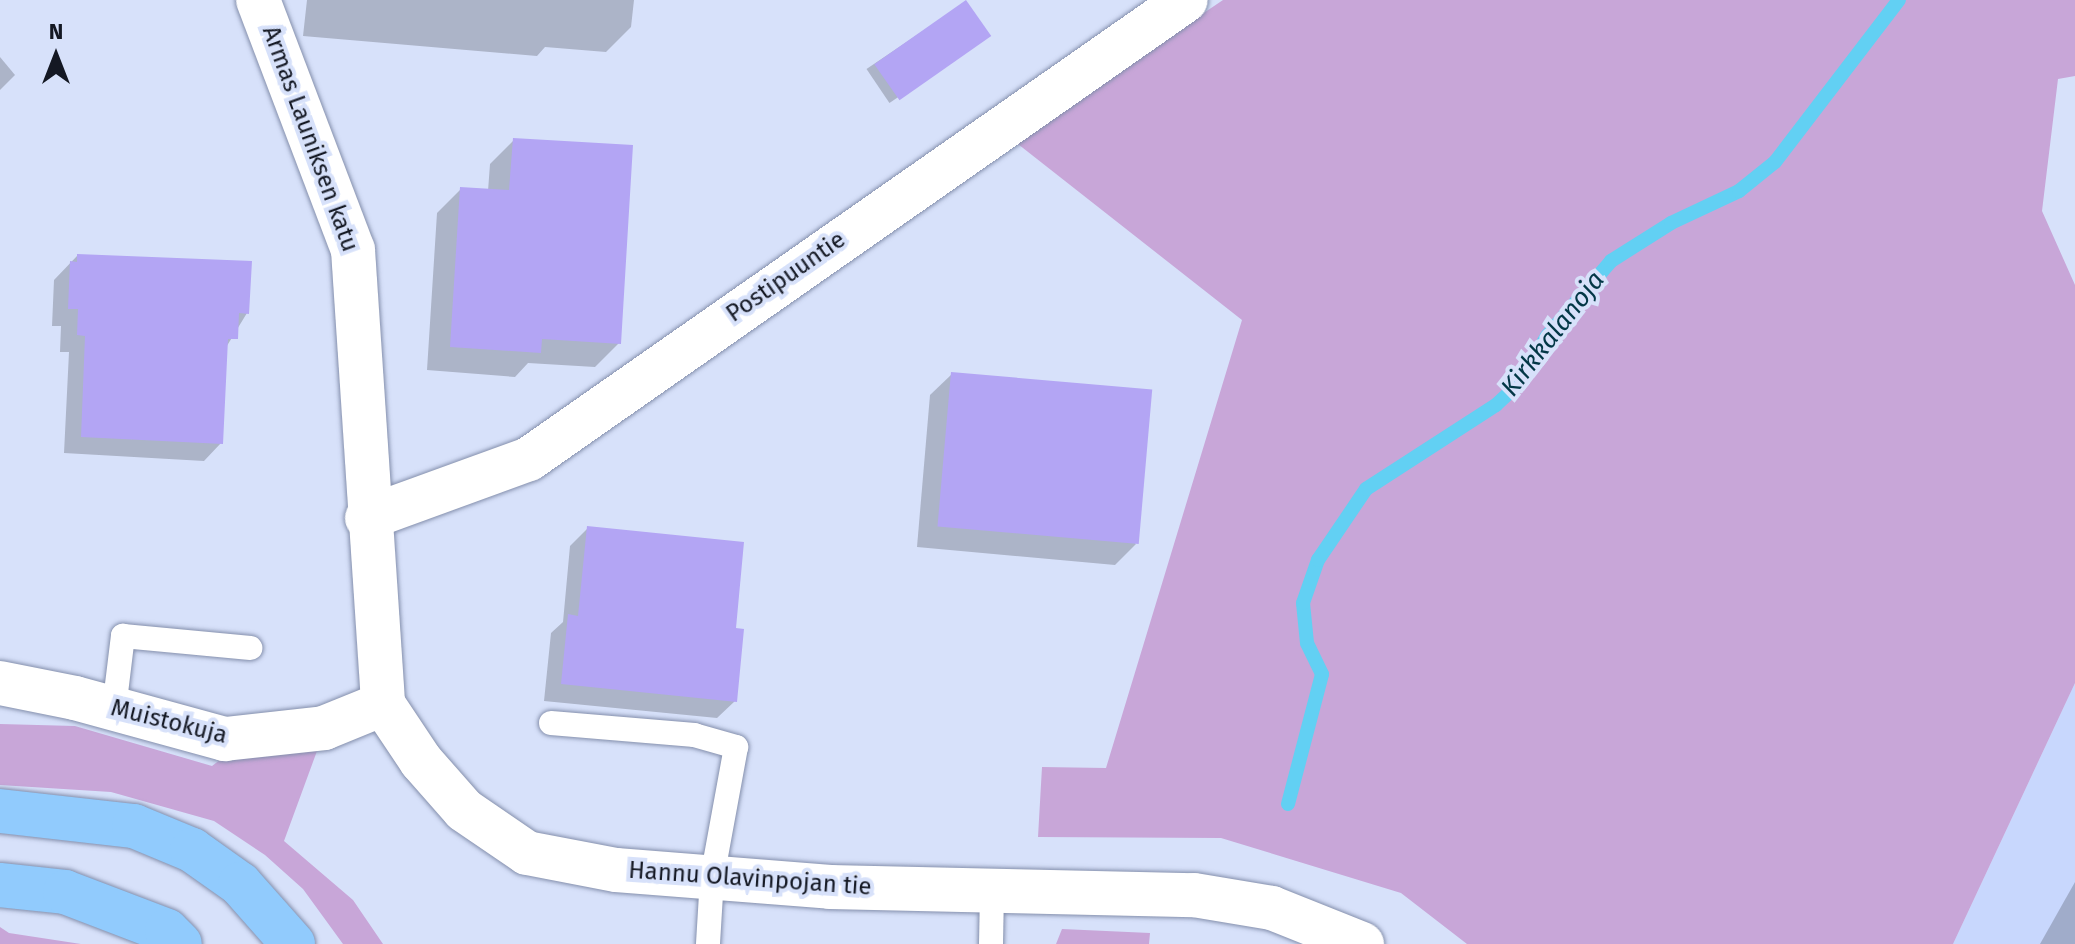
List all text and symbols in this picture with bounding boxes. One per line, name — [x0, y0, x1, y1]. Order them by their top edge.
north arrow — [16, 16, 96, 96]
text: N — [49, 18, 63, 45]
street label: Armas Launiksen katu — [256, 22, 364, 256]
street label: Postipuuntie — [721, 225, 851, 329]
water label: Kirkkalanoja — [1495, 265, 1611, 403]
street label: Muistokuja — [108, 694, 230, 750]
street label: Hannu Olavinpojan tie — [627, 856, 873, 902]

